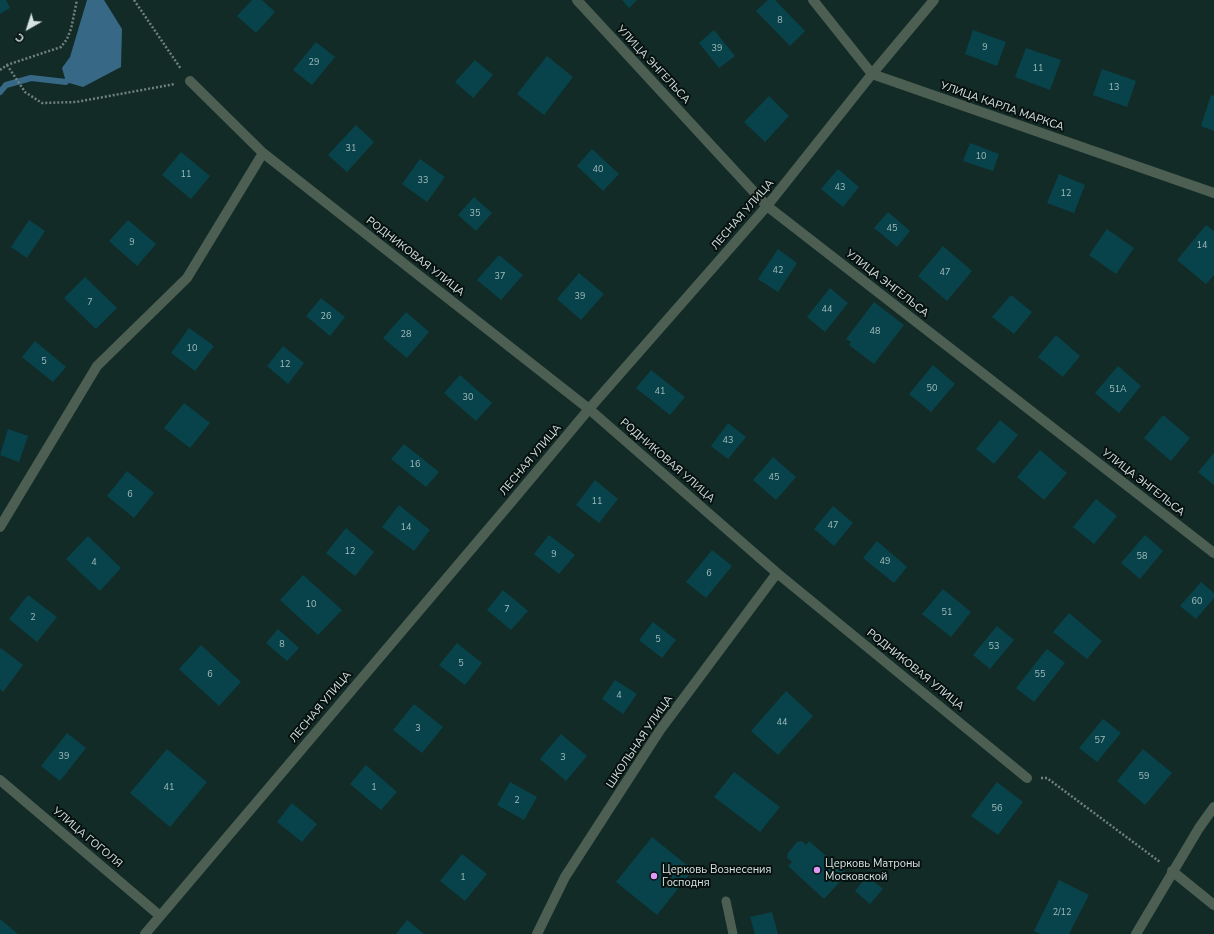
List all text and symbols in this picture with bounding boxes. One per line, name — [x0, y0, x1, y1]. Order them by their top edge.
north arrow — [8, 8, 48, 48]
house number: 8 — [777, 16, 783, 26]
street label: УЛИЦА ЭНГЕЛЬСА — [613, 23, 693, 107]
text: С — [13, 30, 28, 46]
house number: 9 — [982, 43, 988, 53]
house number: 39 — [712, 44, 722, 54]
house number: 29 — [309, 58, 319, 68]
house number: 11 — [1033, 64, 1043, 74]
street label: УЛИЦА КАРЛА МАРКСА — [938, 80, 1066, 134]
house number: 13 — [1109, 83, 1119, 93]
house number: 31 — [346, 144, 356, 154]
house number: 10 — [976, 152, 986, 162]
house number: 40 — [593, 165, 603, 175]
house number: 11 — [181, 170, 191, 180]
house number: 33 — [418, 176, 428, 186]
street label: ЛЕСНАЯ УЛИЦА — [709, 177, 777, 253]
house number: 43 — [835, 183, 845, 193]
house number: 12 — [1061, 189, 1071, 199]
house number: 35 — [470, 209, 480, 219]
street label: РОДНИКОВАЯ УЛИЦА — [363, 214, 467, 300]
house number: 45 — [887, 224, 897, 234]
house number: 9 — [129, 238, 135, 248]
house number: 14 — [1197, 241, 1207, 251]
street label: УЛИЦА ЭНГЕЛЬСА — [843, 247, 931, 321]
house number: 42 — [773, 266, 783, 276]
house number: 47 — [940, 268, 950, 278]
house number: 37 — [495, 272, 505, 282]
house number: 39 — [575, 292, 585, 302]
house number: 7 — [87, 298, 93, 308]
house number: 44 — [822, 305, 832, 315]
house number: 26 — [321, 312, 331, 322]
house number: 48 — [870, 327, 880, 337]
house number: 28 — [401, 330, 411, 340]
house number: 10 — [187, 344, 197, 354]
house number: 5 — [41, 357, 47, 367]
house number: 12 — [280, 360, 290, 370]
house number: 50 — [927, 384, 937, 394]
house number: 51А — [1109, 385, 1127, 395]
house number: 41 — [655, 387, 665, 397]
house number: 30 — [463, 393, 473, 403]
street label: РОДНИКОВАЯ УЛИЦА — [617, 416, 717, 506]
street label: ЛЕСНАЯ УЛИЦА — [497, 422, 565, 498]
house number: 43 — [723, 436, 733, 446]
street label: УЛИЦА ЭНГЕЛЬСА — [1099, 446, 1187, 520]
house number: 16 — [410, 460, 420, 470]
house number: 45 — [769, 473, 779, 483]
house number: 6 — [127, 490, 133, 500]
house number: 11 — [592, 497, 602, 507]
house number: 47 — [828, 521, 838, 531]
house number: 14 — [401, 523, 411, 533]
house number: 12 — [345, 547, 355, 557]
house number: 9 — [551, 550, 557, 560]
house number: 58 — [1137, 552, 1147, 562]
house number: 49 — [880, 557, 890, 567]
house number: 4 — [91, 558, 97, 568]
house number: 6 — [706, 569, 712, 579]
house number: 60 — [1192, 597, 1202, 607]
house number: 10 — [306, 600, 316, 610]
house number: 7 — [504, 605, 510, 615]
house number: 51 — [942, 608, 952, 618]
house number: 2 — [30, 613, 36, 623]
street label: РОДНИКОВАЯ УЛИЦА — [864, 627, 966, 713]
house number: 5 — [655, 635, 661, 645]
house number: 8 — [279, 640, 285, 650]
house number: 53 — [989, 642, 999, 652]
house number: 5 — [458, 659, 464, 669]
street label: ЛЕСНАЯ УЛИЦА — [287, 669, 355, 745]
house number: 6 — [207, 670, 213, 680]
house number: 55 — [1035, 670, 1045, 680]
house number: 4 — [616, 691, 622, 701]
street label: ШКОЛЬНАЯ УЛИЦА — [604, 693, 676, 791]
house number: 44 — [777, 718, 787, 728]
house number: 3 — [415, 724, 421, 734]
house number: 57 — [1095, 736, 1105, 746]
house number: 39 — [59, 752, 69, 762]
house number: 3 — [560, 753, 566, 763]
house number: 59 — [1139, 772, 1149, 782]
house number: 41 — [164, 783, 174, 793]
house number: 1 — [371, 783, 377, 793]
house number: 2 — [514, 796, 520, 806]
house number: 56 — [992, 804, 1002, 814]
street label: УЛИЦА ГОГОЛЯ — [49, 805, 125, 871]
place label: Церковь Матроны Московской — [825, 857, 920, 883]
place label: Церковь Вознесения Господня — [662, 863, 771, 889]
marker: Церковь Матроны Московской — [812, 865, 822, 875]
marker: Церковь Вознесения Господня — [649, 871, 659, 881]
house number: 1 — [460, 873, 466, 883]
house number: 2/12 — [1053, 908, 1071, 918]

